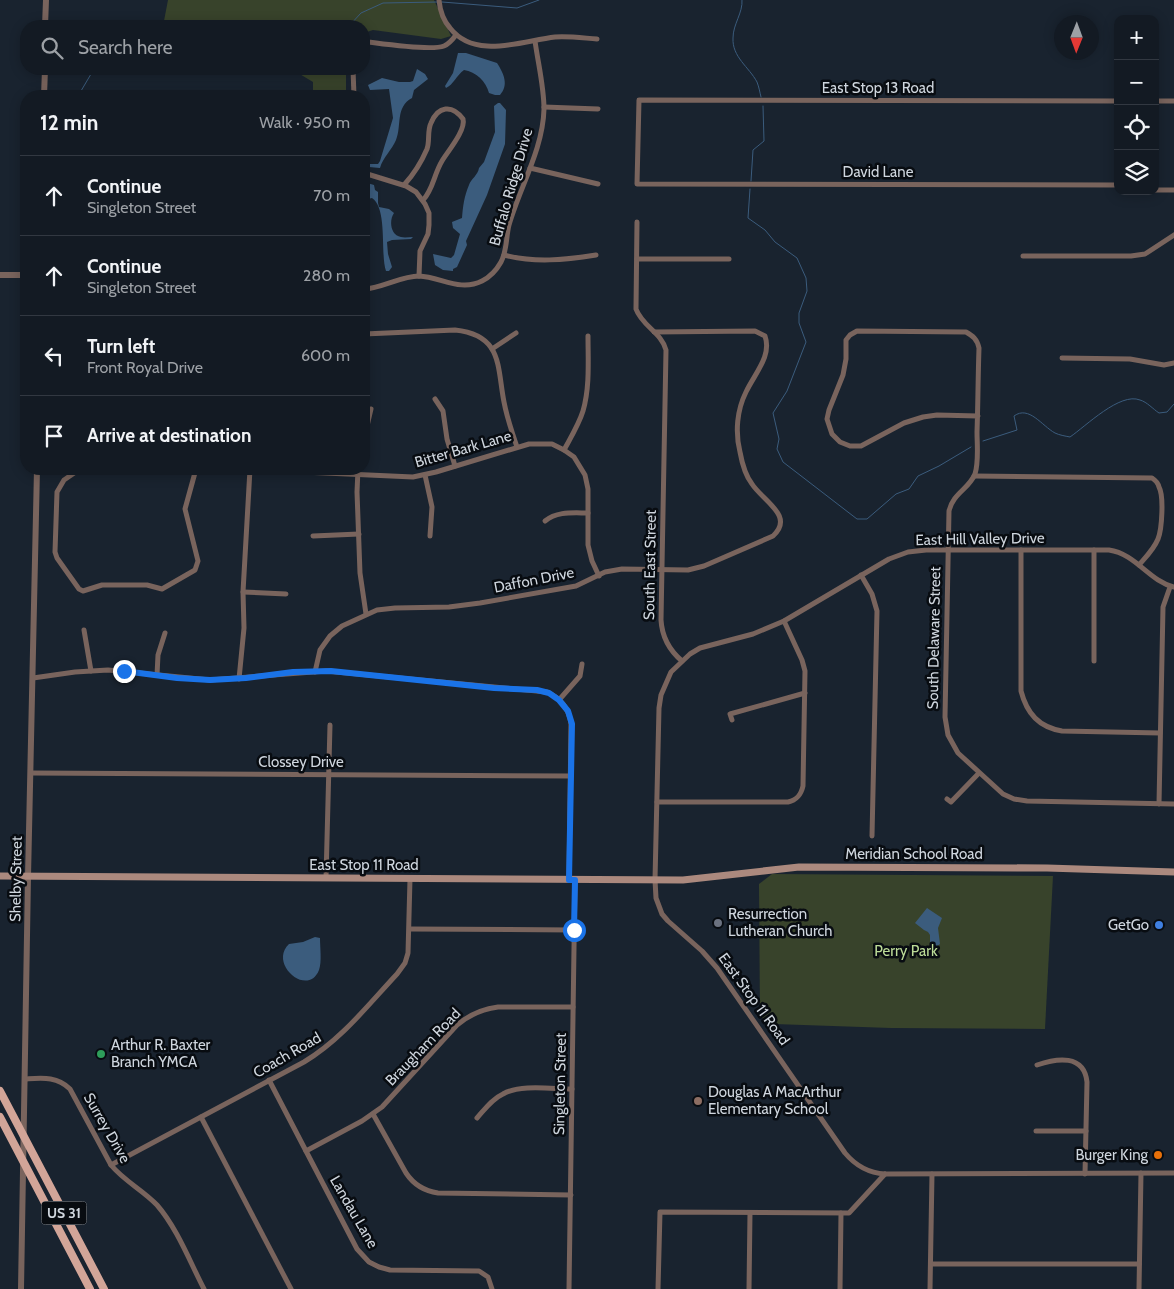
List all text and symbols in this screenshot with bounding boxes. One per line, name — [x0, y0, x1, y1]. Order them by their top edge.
north arrow — [1054, 15, 1099, 60]
map controls — [1114, 15, 1159, 195]
button: + — [1114, 15, 1159, 60]
search box — [20, 20, 370, 75]
icon: search — [38, 34, 66, 62]
text: Search here — [78, 36, 172, 59]
button: − — [1114, 60, 1159, 105]
street label: East Stop 13 Road — [822, 79, 934, 97]
button: locate — [1114, 105, 1159, 150]
text: 12 min — [40, 110, 98, 135]
text: Walk · 950 m — [259, 113, 350, 132]
street label: Buffalo Ridge Drive — [486, 126, 536, 248]
button: layers — [1114, 150, 1159, 195]
street label: David Lane — [843, 163, 914, 181]
text: Continue — [87, 175, 161, 198]
icon: ahead — [40, 182, 68, 210]
text: 70 m — [313, 186, 350, 205]
text: Singleton Street — [87, 198, 196, 217]
text: Continue — [87, 255, 161, 278]
icon: ahead — [40, 262, 68, 290]
text: 280 m — [303, 266, 350, 285]
text: Singleton Street — [87, 278, 196, 297]
text: Turn left — [87, 335, 155, 358]
icon: left — [40, 342, 68, 370]
text: 600 m — [301, 346, 350, 365]
text: Front Royal Drive — [87, 358, 203, 377]
icon: arrive — [40, 422, 68, 450]
text: Arrive at destination — [87, 424, 251, 447]
street label: Bitter Bark Lane — [413, 427, 514, 471]
street label: South East Street — [640, 510, 660, 620]
street label: East Hill Valley Drive — [915, 529, 1045, 549]
street label: Daffon Drive — [492, 563, 576, 597]
street label: South Delaware Street — [924, 567, 944, 709]
route end — [113, 660, 136, 683]
street label: Clossey Drive — [258, 753, 344, 771]
street label: Shelby Street — [6, 836, 26, 922]
street label: Meridian School Road — [845, 845, 983, 863]
street label: East Stop 11 Road — [309, 856, 419, 874]
place label: Resurrection Lutheran Church — [728, 905, 832, 940]
place label: GetGo — [1108, 916, 1149, 934]
marker: Resurrection Lutheran Church — [712, 917, 724, 929]
route start — [563, 919, 586, 942]
marker: GetGo — [1153, 919, 1165, 931]
park label: Perry Park — [874, 942, 938, 960]
street label: East Stop 11 Road — [715, 949, 793, 1049]
street label: Braugham Road — [382, 1005, 464, 1089]
street label: Coach Road — [250, 1028, 324, 1082]
street label: Singleton Street — [550, 1033, 570, 1135]
place label: Arthur R. Baxter Branch YMCA — [111, 1036, 211, 1071]
marker: Arthur R. Baxter Branch YMCA — [95, 1048, 107, 1060]
place label: Douglas A MacArthur Elementary School — [708, 1083, 841, 1118]
street label: Surrey Drive — [80, 1090, 134, 1167]
marker: Douglas A MacArthur Elementary School — [692, 1095, 704, 1107]
place label: Burger King — [1075, 1146, 1149, 1164]
marker: Burger King — [1152, 1149, 1164, 1161]
street label: Landau Lane — [326, 1173, 382, 1252]
road number: US 31 — [42, 1202, 86, 1224]

